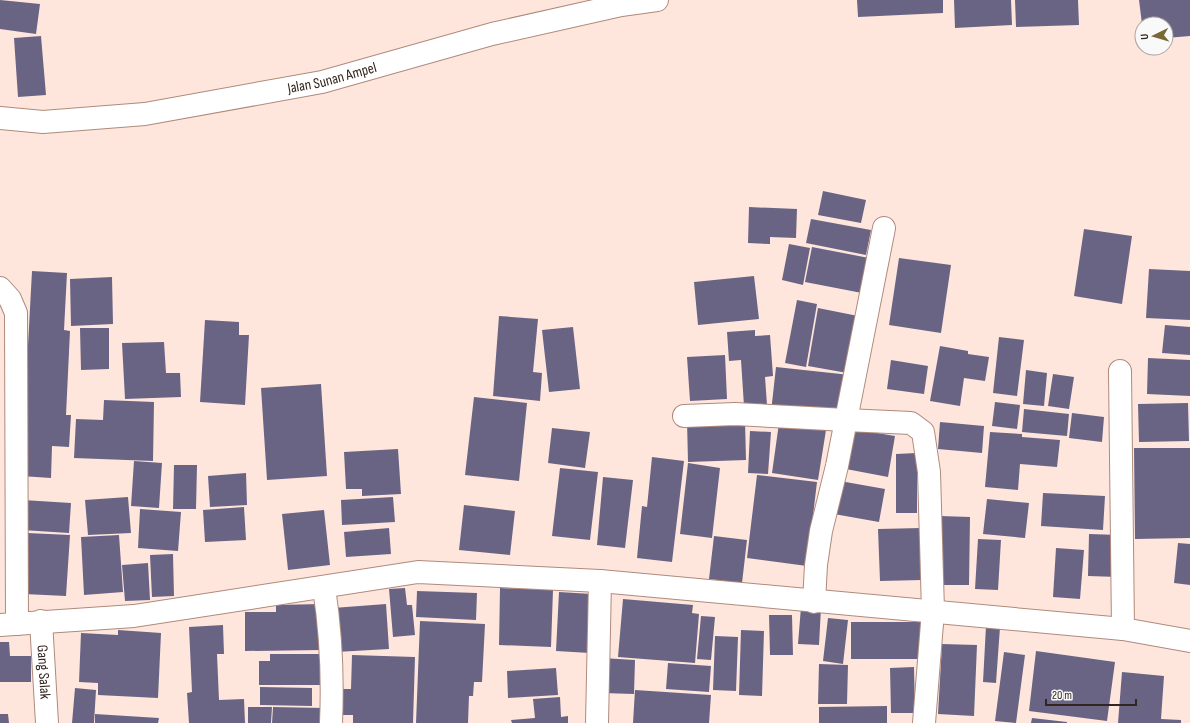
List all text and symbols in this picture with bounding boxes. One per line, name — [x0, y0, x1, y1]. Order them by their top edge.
north arrow — [1134, 16, 1174, 56]
text: U — [1138, 33, 1151, 40]
street label: Jalan Sunan Ampel — [285, 58, 379, 98]
street label: Gang Salak — [33, 644, 55, 700]
scale bar — [1046, 681, 1136, 707]
text: 20 m — [1052, 688, 1072, 703]

